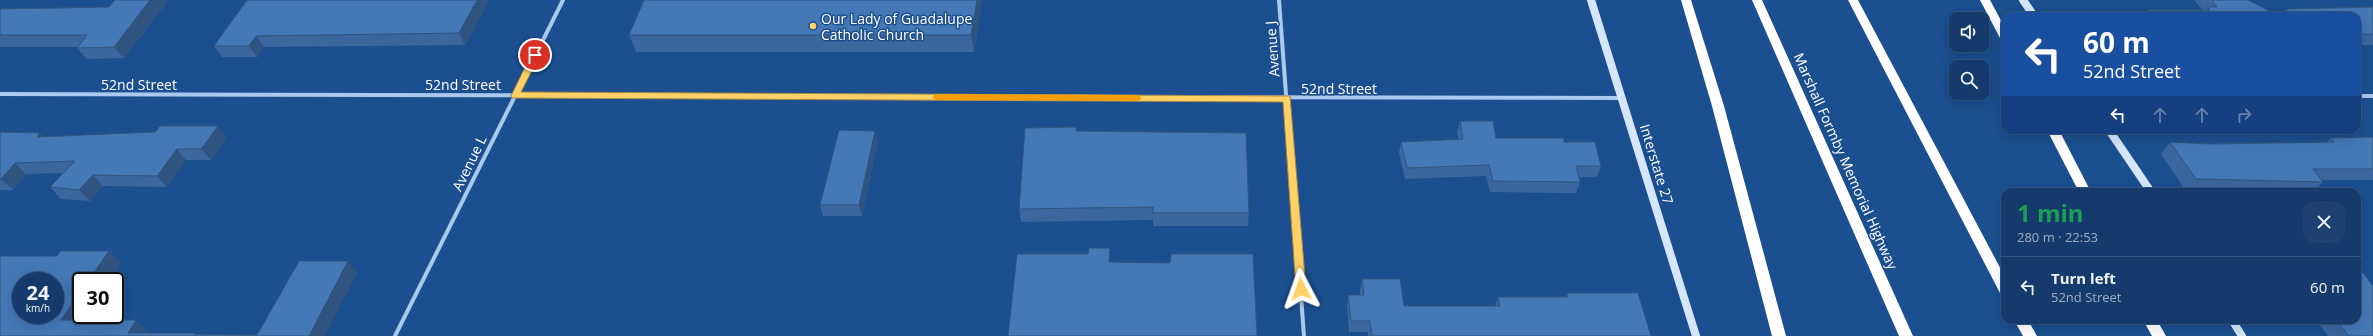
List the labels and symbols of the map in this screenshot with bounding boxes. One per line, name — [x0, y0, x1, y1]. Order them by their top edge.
place label: Our Lady of Guadalupe Catholic Church — [821, 9, 972, 44]
street label: Avenue J — [1261, 20, 1283, 78]
marker: Our Lady of Guadalupe Catholic Church — [808, 21, 818, 31]
pin — [518, 38, 552, 72]
street label: Marshall Formby Memorial Highway — [1790, 50, 1903, 273]
street label: 52nd Street — [101, 75, 177, 94]
street label: 52nd Street — [425, 75, 501, 94]
street label: 52nd Street — [1301, 79, 1377, 98]
street label: Interstate 27 — [1636, 122, 1678, 206]
street label: Avenue L — [447, 132, 491, 194]
position arrow — [1280, 268, 1322, 310]
speed limit sign: 30 — [72, 272, 124, 324]

